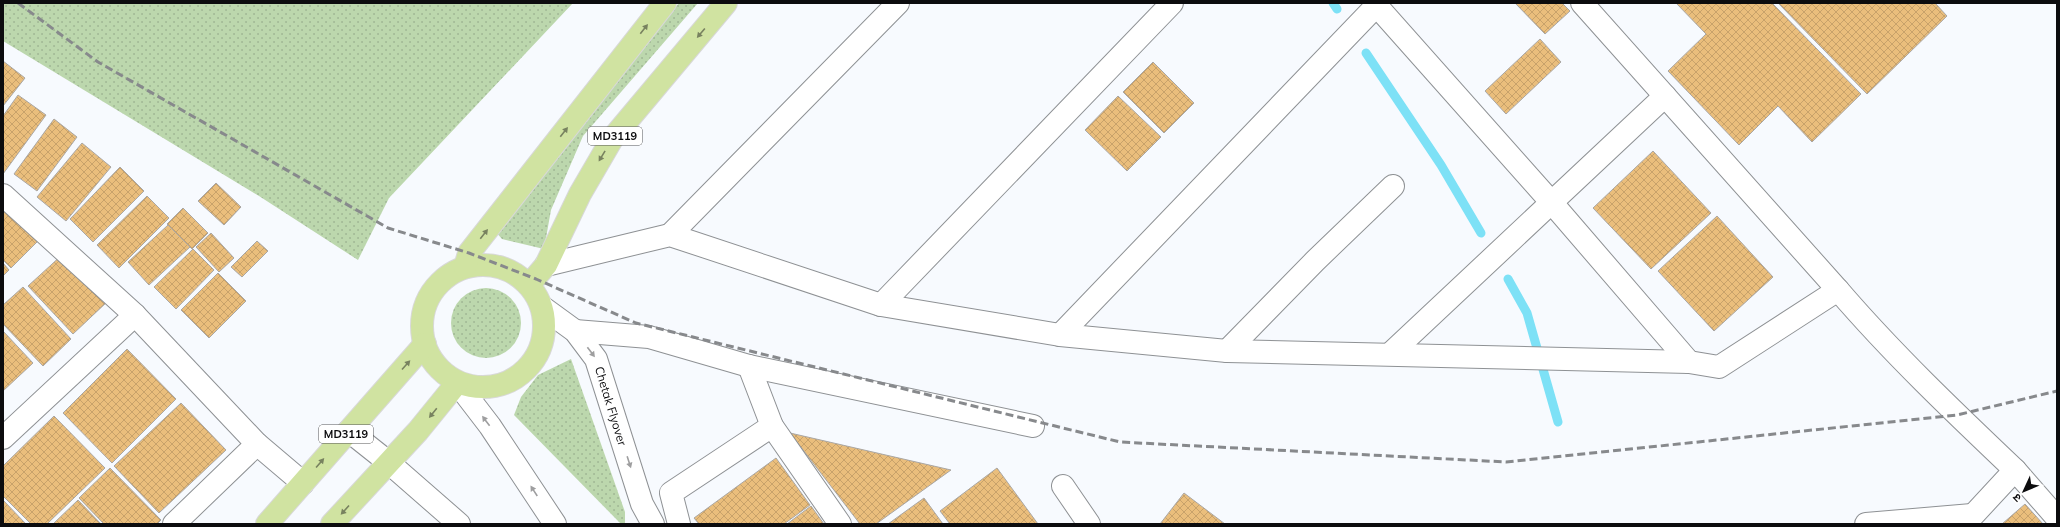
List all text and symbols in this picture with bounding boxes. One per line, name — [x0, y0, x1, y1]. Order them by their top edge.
one-way arrow — [640, 24, 648, 35]
one-way arrow — [697, 28, 706, 38]
one-way arrow — [560, 126, 568, 137]
road number: MD3119 — [588, 127, 642, 145]
one-way arrow — [599, 150, 606, 162]
one-way arrow — [479, 228, 488, 239]
one-way arrow — [586, 346, 595, 357]
one-way arrow — [402, 360, 411, 371]
street label: Chetak Flyover — [592, 364, 630, 448]
one-way arrow — [428, 408, 437, 419]
one-way arrow — [482, 416, 490, 426]
road number: MD3119 — [319, 425, 373, 443]
one-way arrow — [626, 457, 632, 469]
one-way arrow — [316, 458, 325, 468]
north arrow — [2004, 471, 2044, 511]
one-way arrow — [530, 486, 537, 497]
text: उ — [2009, 490, 2024, 505]
one-way arrow — [341, 504, 350, 515]

